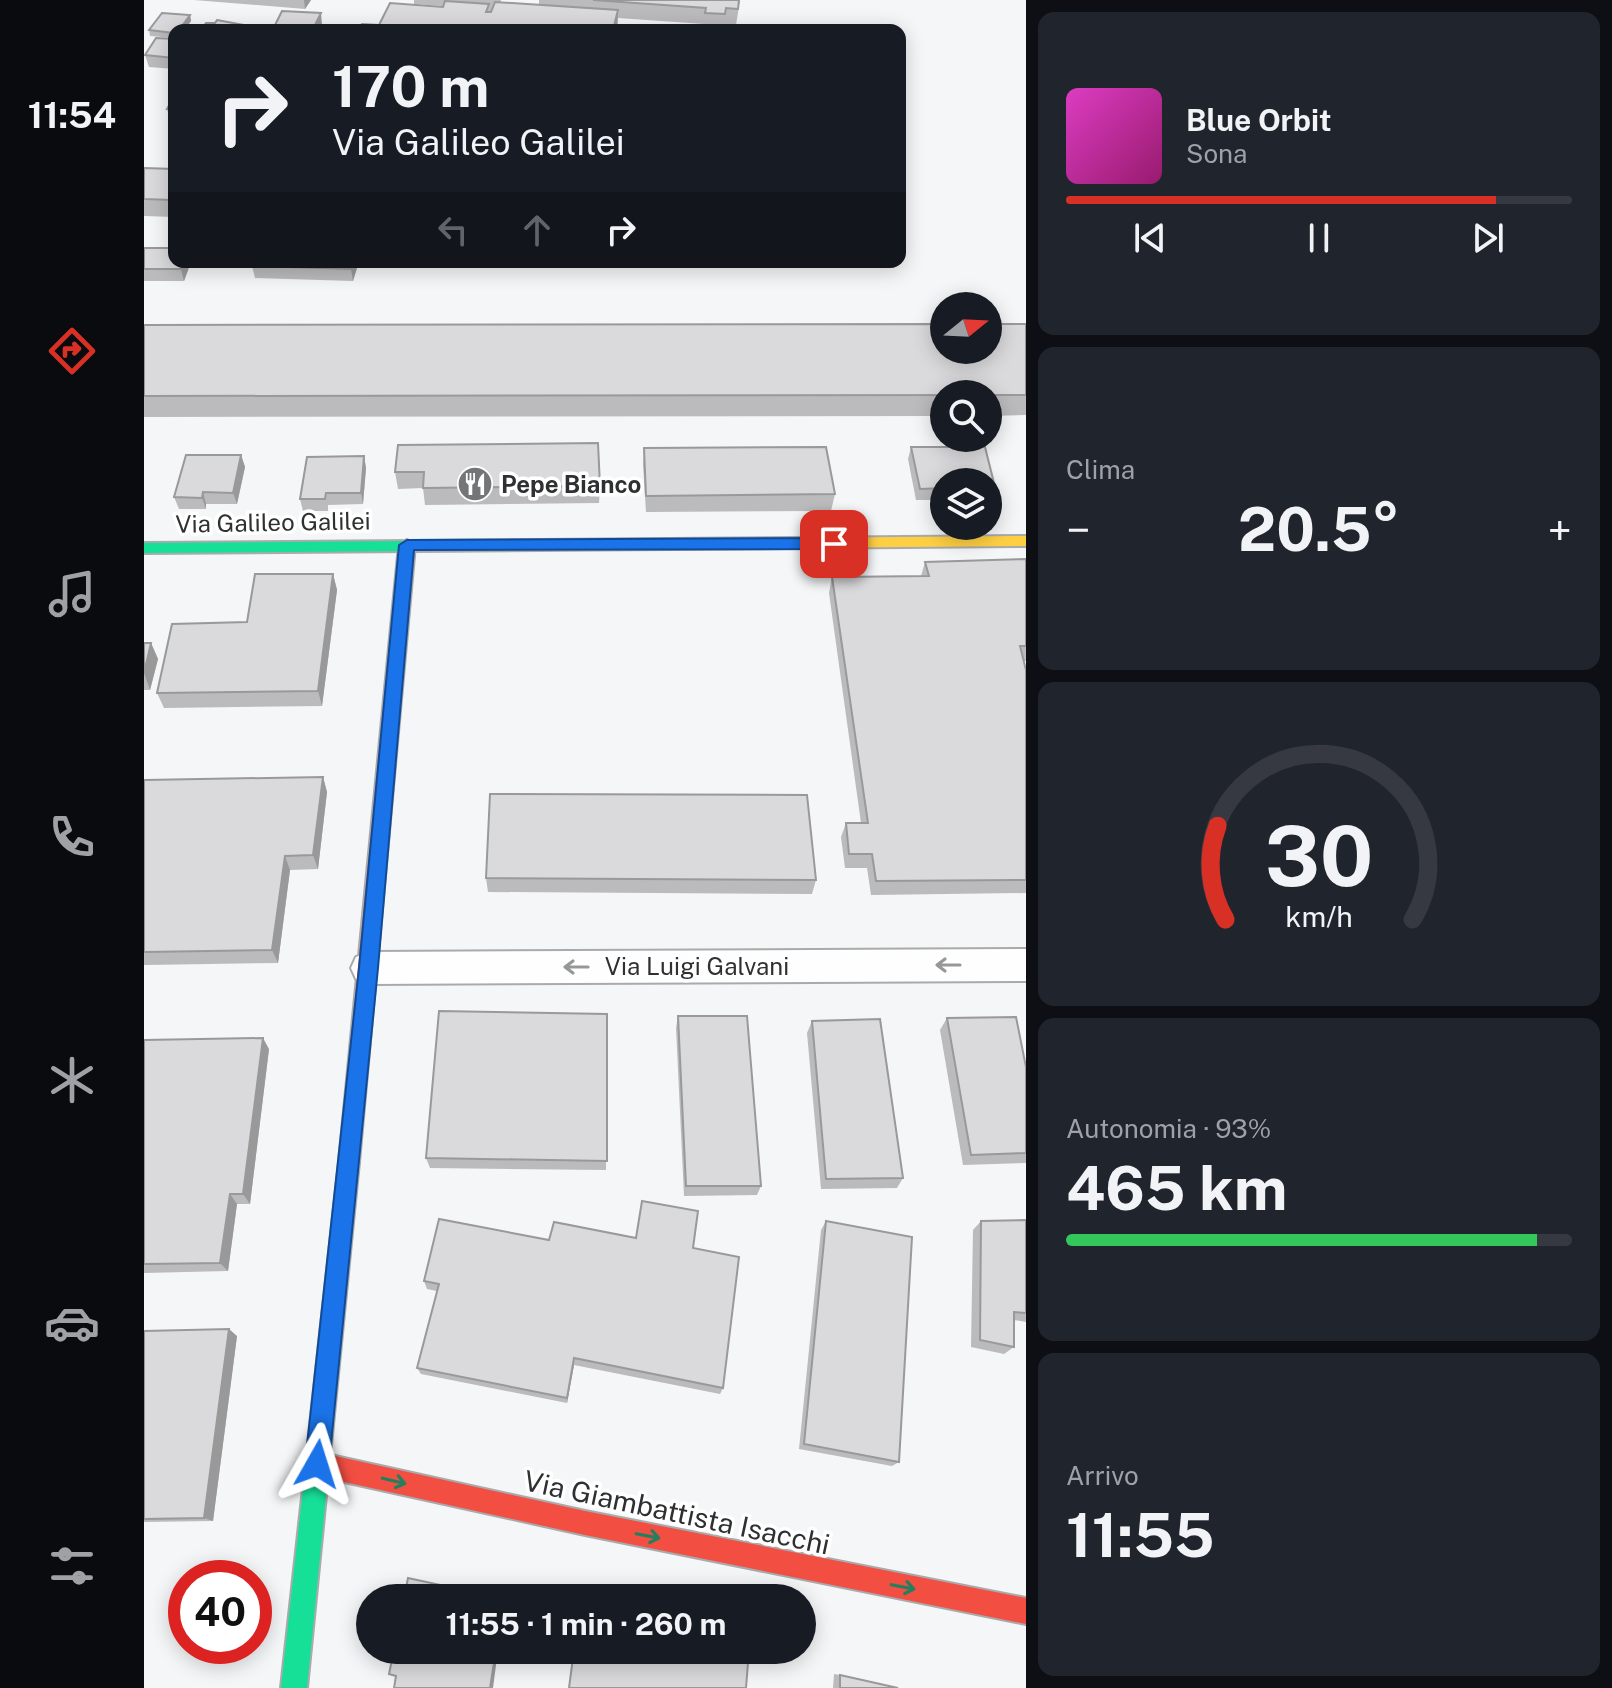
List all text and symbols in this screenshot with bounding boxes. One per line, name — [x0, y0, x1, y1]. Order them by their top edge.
text: 170 m — [332, 54, 489, 120]
icon: right — [200, 56, 304, 160]
text: 11:54 — [28, 94, 116, 136]
text: Blue Orbit — [1186, 102, 1332, 138]
text: Via Galileo Galilei — [332, 121, 625, 163]
text: Sona — [1186, 138, 1247, 169]
icon: left — [431, 208, 475, 252]
icon: ahead — [515, 208, 559, 252]
icon: right — [599, 208, 643, 252]
icon: previous — [1128, 216, 1172, 260]
icon: pause — [1297, 216, 1341, 260]
icon: next — [1466, 216, 1510, 260]
north arrow — [930, 292, 1002, 364]
map controls — [930, 292, 1002, 540]
icon: directions — [44, 323, 100, 379]
button: search — [930, 380, 1002, 452]
text: Clima — [1066, 454, 1135, 485]
restaurant icon: Pepe Bianco — [456, 465, 494, 503]
button: layers — [930, 468, 1002, 540]
place label: Pepe Bianco — [501, 470, 641, 498]
text: 20.5° — [1238, 494, 1400, 565]
text: − — [1066, 504, 1090, 556]
text: + — [1548, 504, 1572, 556]
street label: Via Galileo Galilei — [175, 506, 371, 538]
pin — [800, 510, 868, 578]
icon: arrive — [812, 522, 856, 566]
icon: music — [44, 566, 100, 622]
text: 30 — [1265, 807, 1373, 905]
icon: phone — [44, 809, 100, 865]
text: km/h — [1285, 900, 1353, 933]
street label: Via Luigi Galvani — [605, 952, 789, 980]
one-way arrow — [935, 957, 962, 973]
one-way arrow — [563, 959, 590, 975]
icon: climate — [44, 1052, 100, 1108]
text: Autonomia · 93% — [1066, 1113, 1271, 1144]
text: 465 km — [1066, 1153, 1288, 1224]
icon: car — [44, 1295, 100, 1351]
position arrow — [275, 1422, 359, 1506]
text: Arrivo — [1066, 1460, 1139, 1491]
street label: Via Giambattista Isacchi — [521, 1463, 833, 1561]
one-way arrow — [380, 1474, 406, 1489]
text: 11:55 — [1066, 1500, 1215, 1571]
one-way arrow — [634, 1529, 660, 1544]
icon: filters — [44, 1538, 100, 1594]
speed limit sign: 40 — [168, 1560, 272, 1664]
one-way arrow — [889, 1580, 915, 1595]
text: 11:55 · 1 min · 260 m — [446, 1606, 726, 1642]

